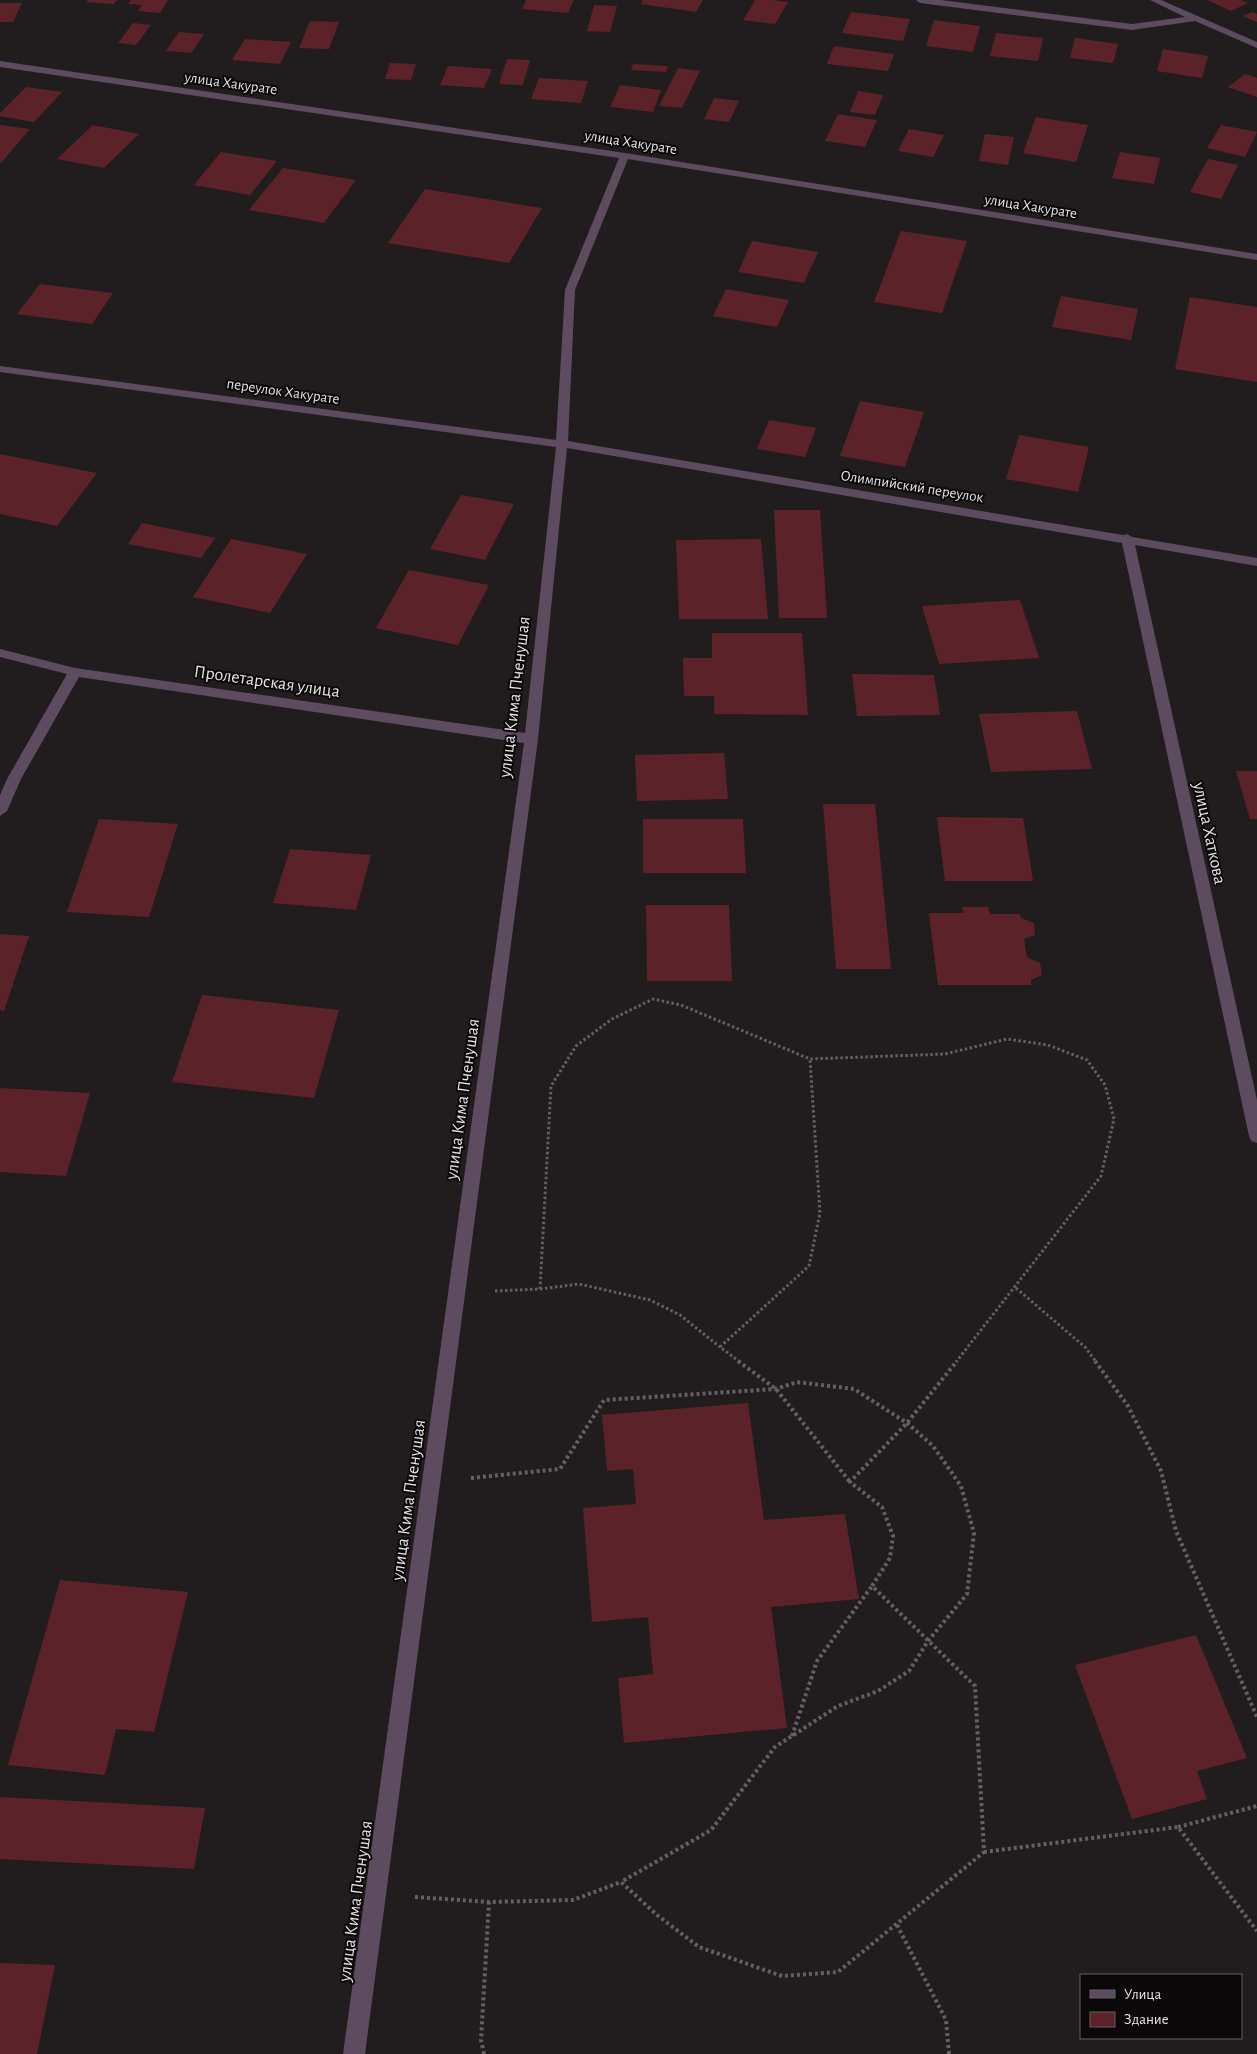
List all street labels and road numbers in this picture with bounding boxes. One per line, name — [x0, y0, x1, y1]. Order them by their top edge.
street label: улица Хакурате — [183, 69, 278, 97]
street label: улица Хакурате — [583, 128, 678, 157]
street label: улица Хакурате — [983, 192, 1078, 221]
street label: переулок Хакурате — [225, 376, 340, 407]
street label: Олимпийский переулок — [839, 468, 984, 505]
street label: улица Кима Пченушая — [496, 615, 534, 780]
street label: Пролетарская улица — [193, 663, 341, 701]
street label: улица Хаткова — [1189, 780, 1229, 886]
street label: улица Кима Пченушая — [443, 1017, 483, 1182]
street label: улица Кима Пченушая — [389, 1418, 429, 1583]
street label: улица Кима Пченушая — [336, 1819, 376, 1984]

